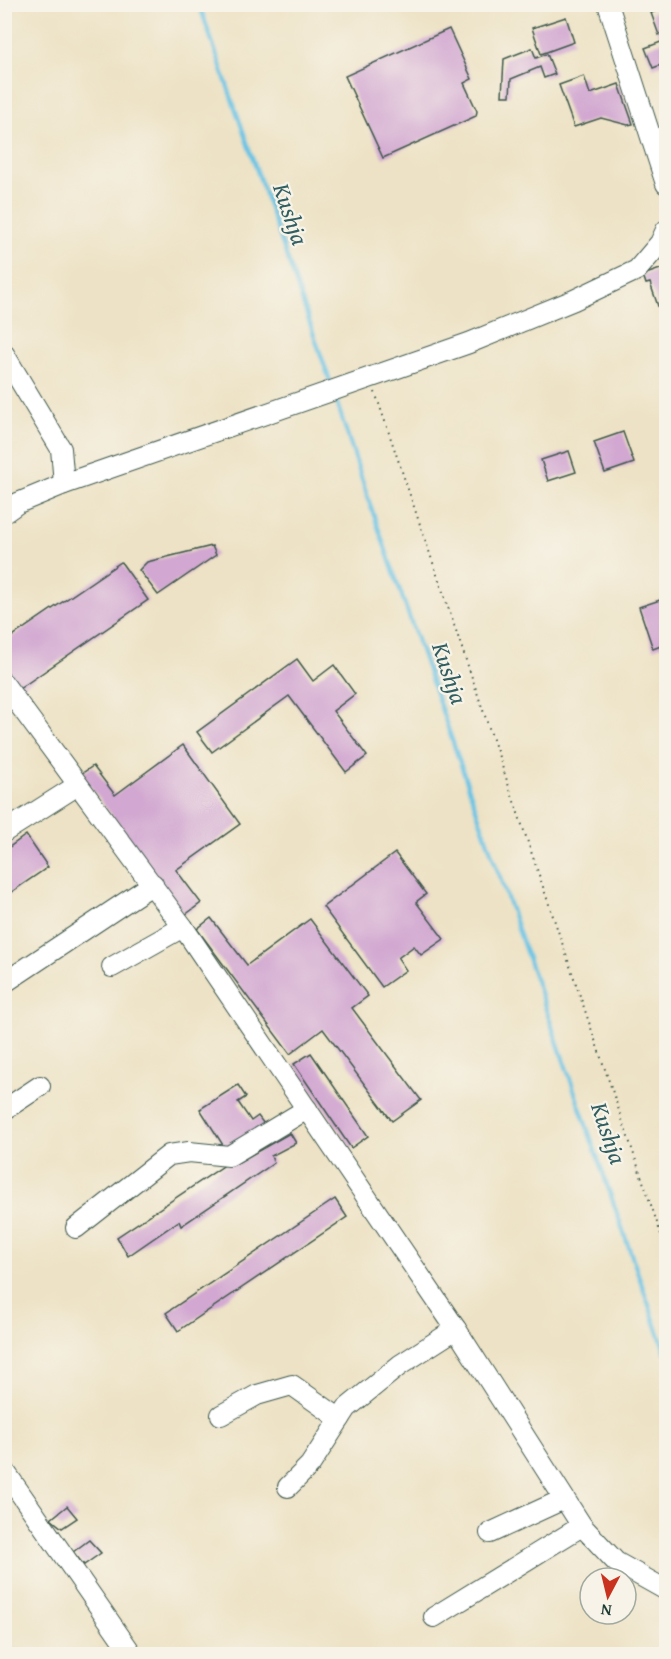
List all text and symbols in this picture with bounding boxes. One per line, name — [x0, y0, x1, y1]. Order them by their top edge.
water label: Kushja — [264, 177, 318, 250]
water label: Kushja — [423, 636, 477, 709]
water label: Kushja — [582, 1096, 636, 1169]
north arrow — [578, 1566, 638, 1626]
text: N — [599, 1598, 613, 1623]

